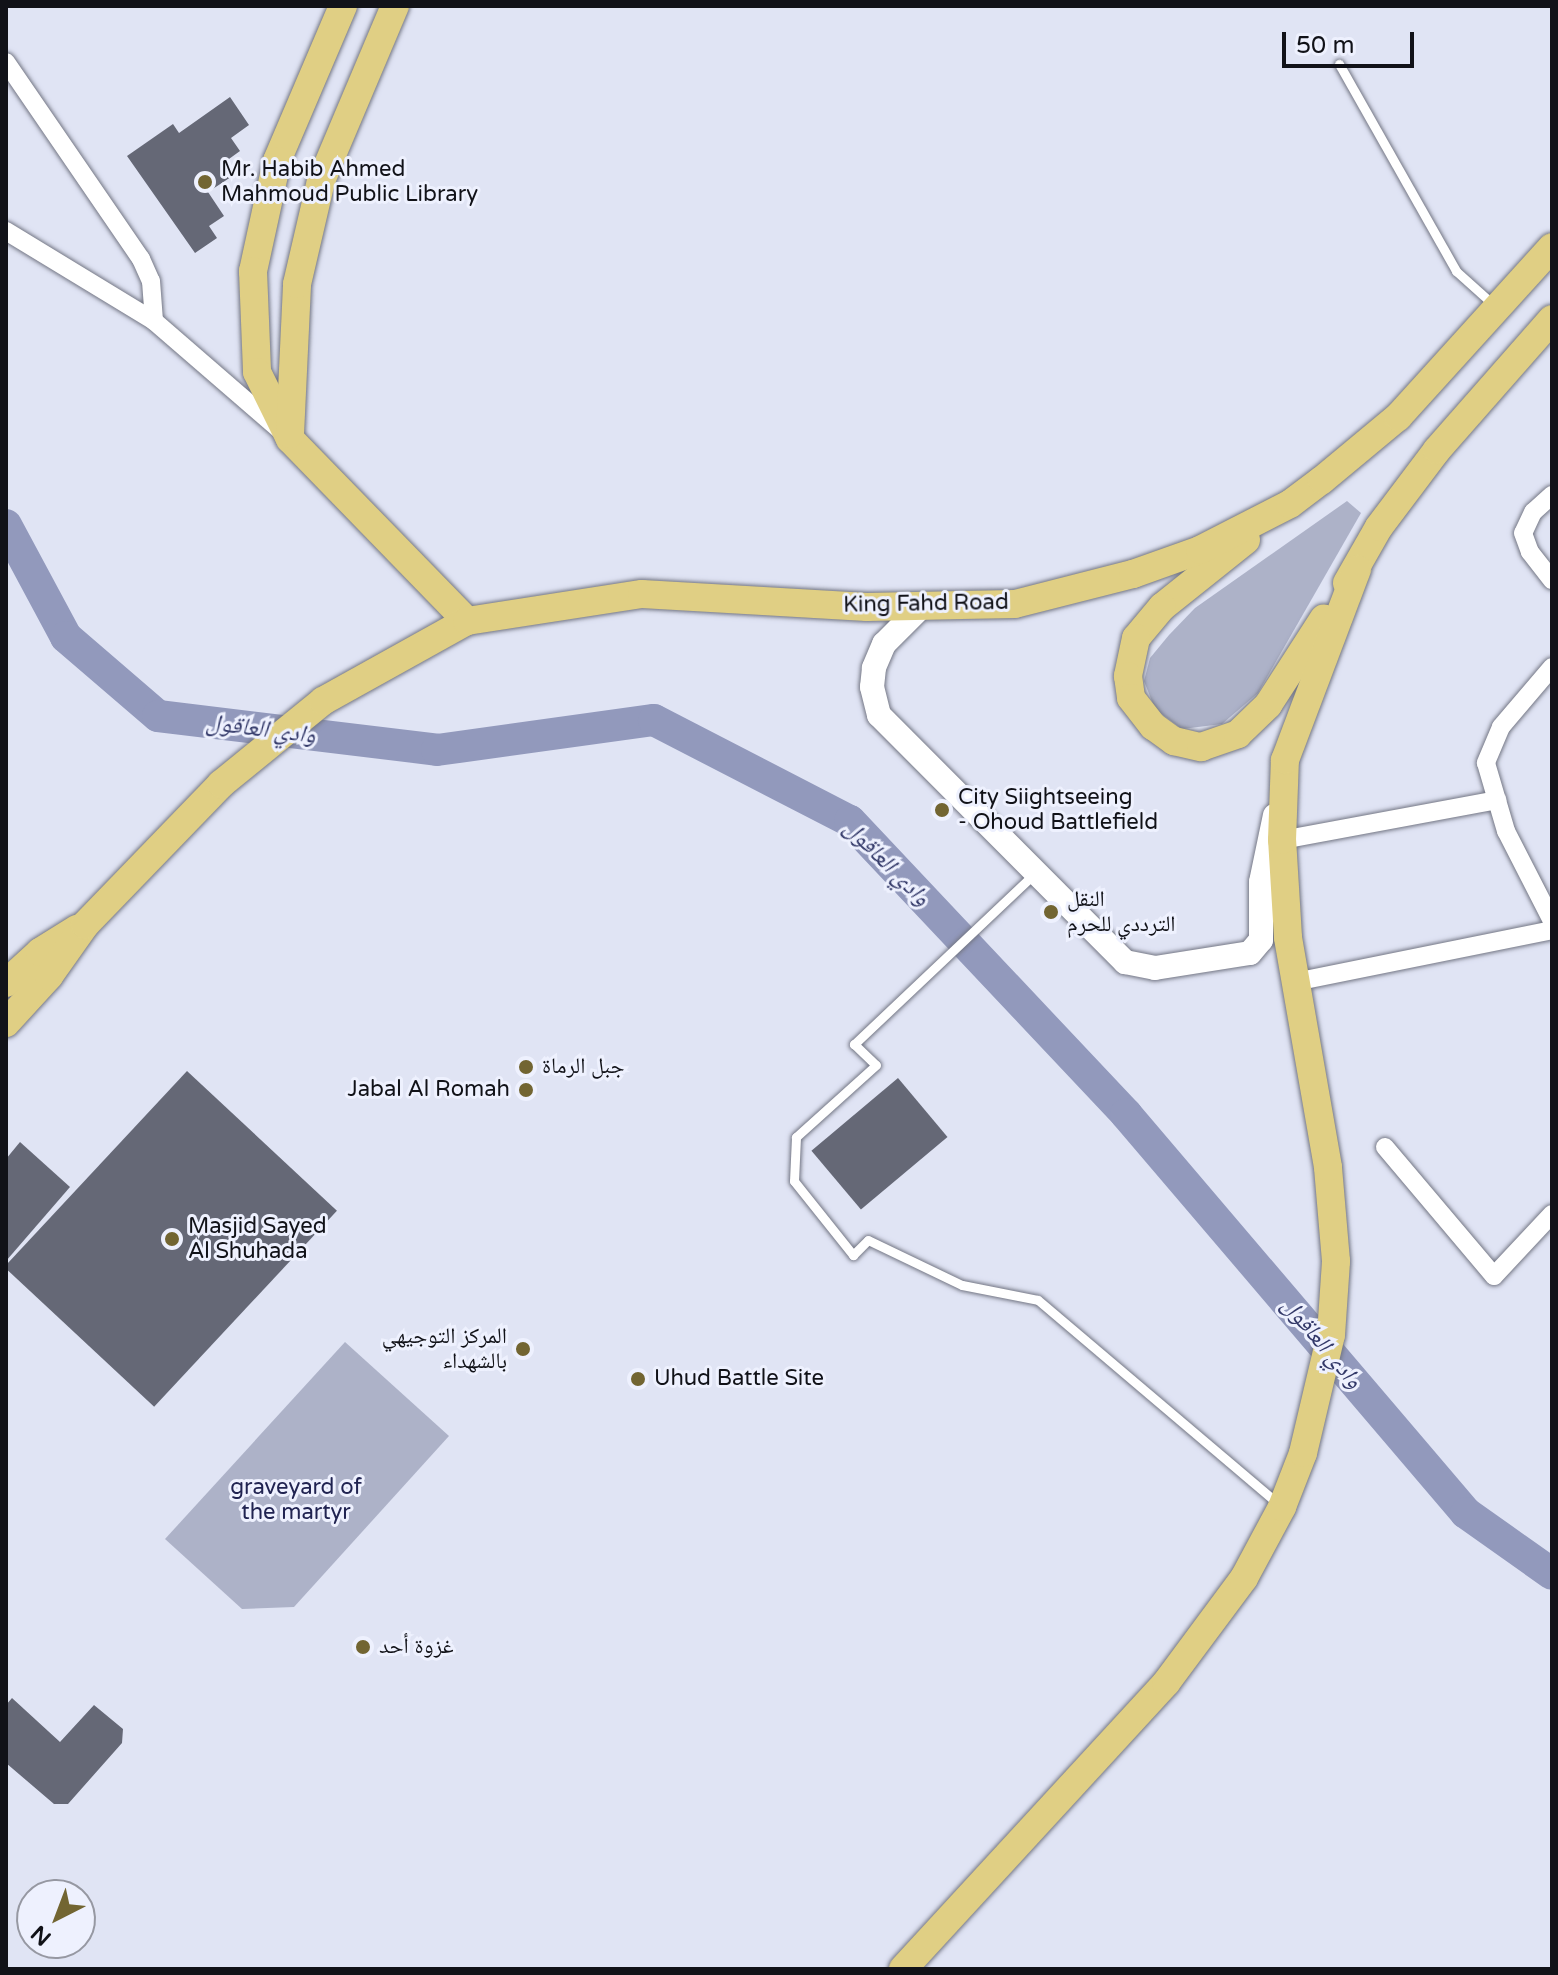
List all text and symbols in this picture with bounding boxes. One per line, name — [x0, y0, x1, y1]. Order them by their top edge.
scale bar — [1286, 16, 1418, 66]
text: 50 m — [1296, 31, 1354, 60]
place label: Mr. Habib Ahmed Mahmoud Public Library — [221, 156, 478, 208]
marker: Mr. Habib Ahmed Mahmoud Public Library — [196, 173, 214, 191]
street label: King Fahd Road — [843, 589, 1009, 619]
water label: وادي العاقول — [204, 708, 318, 750]
place label: City Siightseeing - Ohoud Battlefield — [958, 784, 1158, 836]
marker: City Siightseeing - Ohoud Battlefield — [933, 801, 951, 819]
water label: وادي العاقول — [838, 814, 936, 912]
place label: النقل الترددي للحرم — [1067, 886, 1176, 938]
marker: النقل الترددي للحرم — [1042, 903, 1060, 921]
place label: جبل الرماة — [542, 1054, 624, 1080]
marker: جبل الرماة — [517, 1058, 535, 1076]
place label: Jabal Al Romah — [347, 1077, 510, 1103]
marker: Jabal Al Romah — [517, 1081, 535, 1099]
place label: Masjid Sayed Al Shuhada — [188, 1213, 327, 1264]
marker: Masjid Sayed Al Shuhada — [163, 1230, 181, 1248]
water label: وادي العاقول — [1276, 1291, 1368, 1395]
place label: المركز التوجيهي بالشهداء — [382, 1323, 507, 1374]
marker: المركز التوجيهي بالشهداء — [514, 1340, 532, 1358]
place label: Uhud Battle Site — [654, 1366, 824, 1392]
marker: Uhud Battle Site — [629, 1370, 647, 1388]
park label: graveyard of the martyr — [230, 1474, 362, 1526]
place label: غزوة أحد — [379, 1634, 454, 1660]
marker: غزوة أحد — [354, 1638, 372, 1656]
north arrow — [16, 1879, 96, 1959]
text: N — [26, 1920, 57, 1951]

